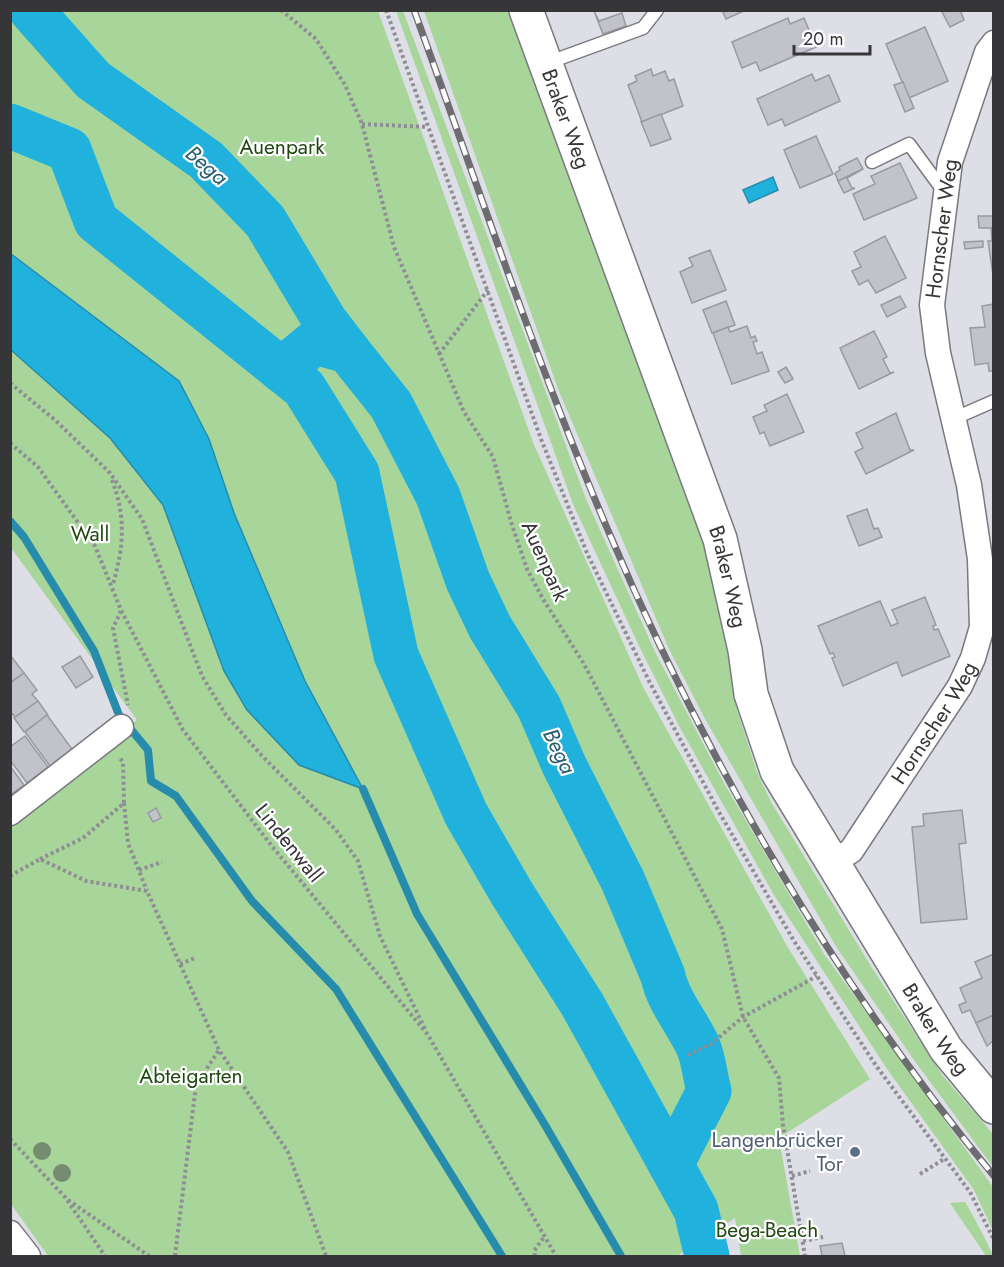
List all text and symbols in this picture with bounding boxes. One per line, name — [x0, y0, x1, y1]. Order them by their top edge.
scale bar — [794, 18, 870, 56]
text: 20 m — [803, 26, 843, 52]
street label: Braker Weg — [534, 65, 598, 173]
park label: Auenpark — [240, 132, 325, 162]
water label: Bega — [179, 137, 235, 193]
street label: Hornscher Weg — [918, 157, 965, 300]
street label: Auenpark — [514, 516, 576, 607]
park label: Wall — [71, 519, 109, 549]
street label: Braker Weg — [701, 521, 755, 631]
street label: Hornscher Weg — [884, 657, 984, 791]
water label: Bega — [535, 723, 585, 779]
street label: Lindenwall — [248, 797, 330, 889]
street label: Braker Weg — [895, 978, 977, 1082]
park label: Abteigarten — [139, 1061, 243, 1091]
place label: Langenbrücker Tor — [711, 1125, 844, 1179]
marker: Langenbrücker Tor — [848, 1145, 862, 1159]
park label: Bega-Beach — [716, 1215, 818, 1245]

